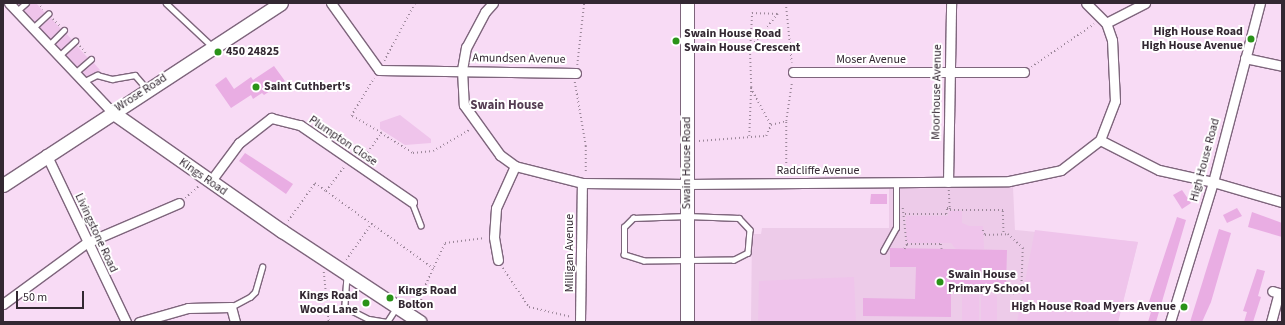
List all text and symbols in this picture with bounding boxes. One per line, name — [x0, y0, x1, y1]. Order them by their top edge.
place label: High House Road High House Avenue — [1141, 25, 1243, 53]
place label: Swain House Road Swain House Crescent — [684, 27, 800, 55]
marker: High House Road High House Avenue — [1246, 34, 1256, 44]
marker: Swain House Road Swain House Crescent — [671, 36, 681, 46]
street label: Moorhouse Avenue — [929, 44, 945, 140]
place label: 450 24825 — [226, 45, 279, 59]
marker: 450 24825 — [213, 47, 223, 57]
street label: Amundsen Avenue — [472, 51, 566, 67]
street label: Moser Avenue — [836, 53, 906, 67]
street label: Wrose Road — [112, 71, 170, 115]
place label: Saint Cuthbert's — [264, 80, 350, 94]
marker: Saint Cuthbert's — [251, 82, 261, 92]
district label: Swain House — [470, 97, 544, 113]
street label: Plumpton Close — [306, 113, 380, 169]
street label: Swain House Road — [680, 117, 694, 209]
street label: High House Road — [1187, 117, 1223, 203]
street label: Kings Road — [176, 155, 230, 199]
street label: Radcliffe Avenue — [776, 164, 860, 178]
street label: Livingstone Road — [71, 191, 121, 275]
street label: Milligan Avenue — [563, 214, 577, 292]
place label: Swain House Primary School — [948, 268, 1029, 296]
marker: Swain House Primary School — [935, 277, 945, 287]
scale bar — [18, 283, 86, 309]
place label: Kings Road Bolton — [398, 284, 457, 312]
text: 50 m — [23, 289, 47, 306]
place label: Kings Road Wood Lane — [299, 289, 358, 317]
marker: Kings Road Bolton — [385, 293, 395, 303]
marker: Kings Road Wood Lane — [361, 298, 371, 308]
place label: High House Road Myers Avenue — [1011, 300, 1176, 314]
marker: High House Road Myers Avenue — [1179, 302, 1189, 312]

